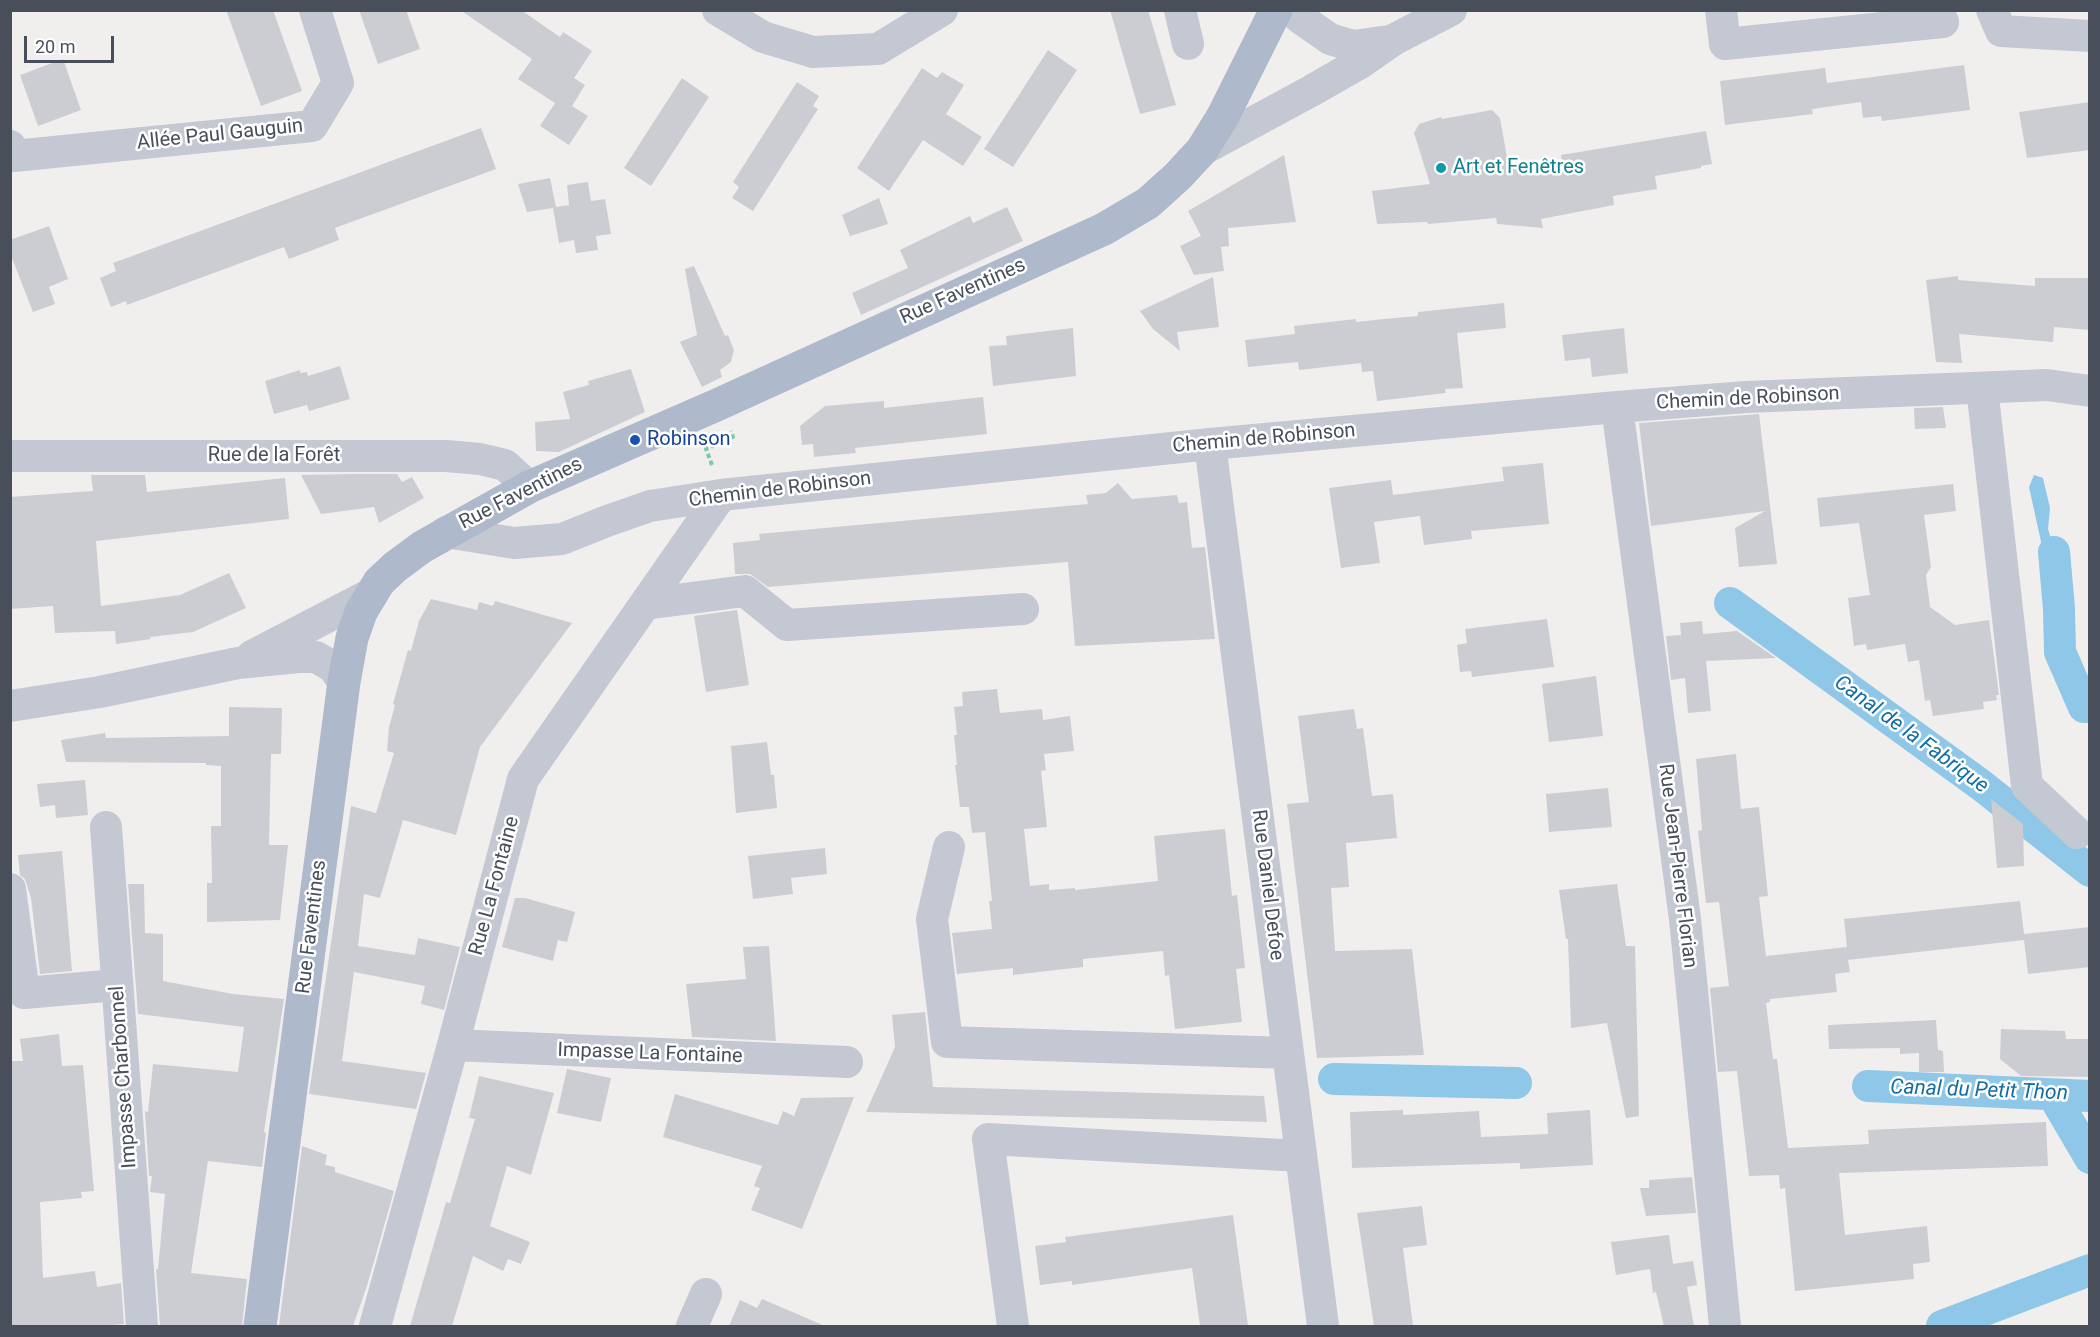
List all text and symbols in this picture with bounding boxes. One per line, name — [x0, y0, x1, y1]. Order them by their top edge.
scale bar — [27, 24, 117, 62]
text: 20 m — [35, 36, 75, 57]
street label: Allée Paul Gauguin — [136, 114, 304, 156]
place label: Art et Fenêtres — [1453, 156, 1584, 180]
marker: Art et Fenêtres — [1434, 161, 1448, 175]
street label: Rue Faventines — [896, 254, 1030, 330]
street label: Chemin de Robinson — [1656, 382, 1840, 416]
street label: Chemin de Robinson — [1172, 419, 1356, 459]
place label: Robinson — [647, 428, 731, 452]
marker: Robinson — [628, 433, 642, 447]
street label: Rue de la Forêt — [208, 444, 340, 468]
street label: Rue Faventines — [455, 453, 587, 535]
street label: Chemin de Robinson — [687, 467, 873, 513]
water label: Canal de la Fabrique — [1829, 671, 1993, 799]
street label: Rue Jean-Pierre Florian — [1653, 762, 1701, 970]
street label: Rue Daniel Defoe — [1246, 808, 1288, 962]
street label: Rue La Fontaine — [465, 814, 525, 958]
street label: Rue Faventines — [292, 859, 332, 995]
street label: Impasse Charbonnel — [106, 985, 142, 1169]
street label: Impasse La Fontaine — [557, 1039, 743, 1069]
water label: Canal du Petit Thon — [1890, 1075, 2068, 1107]

